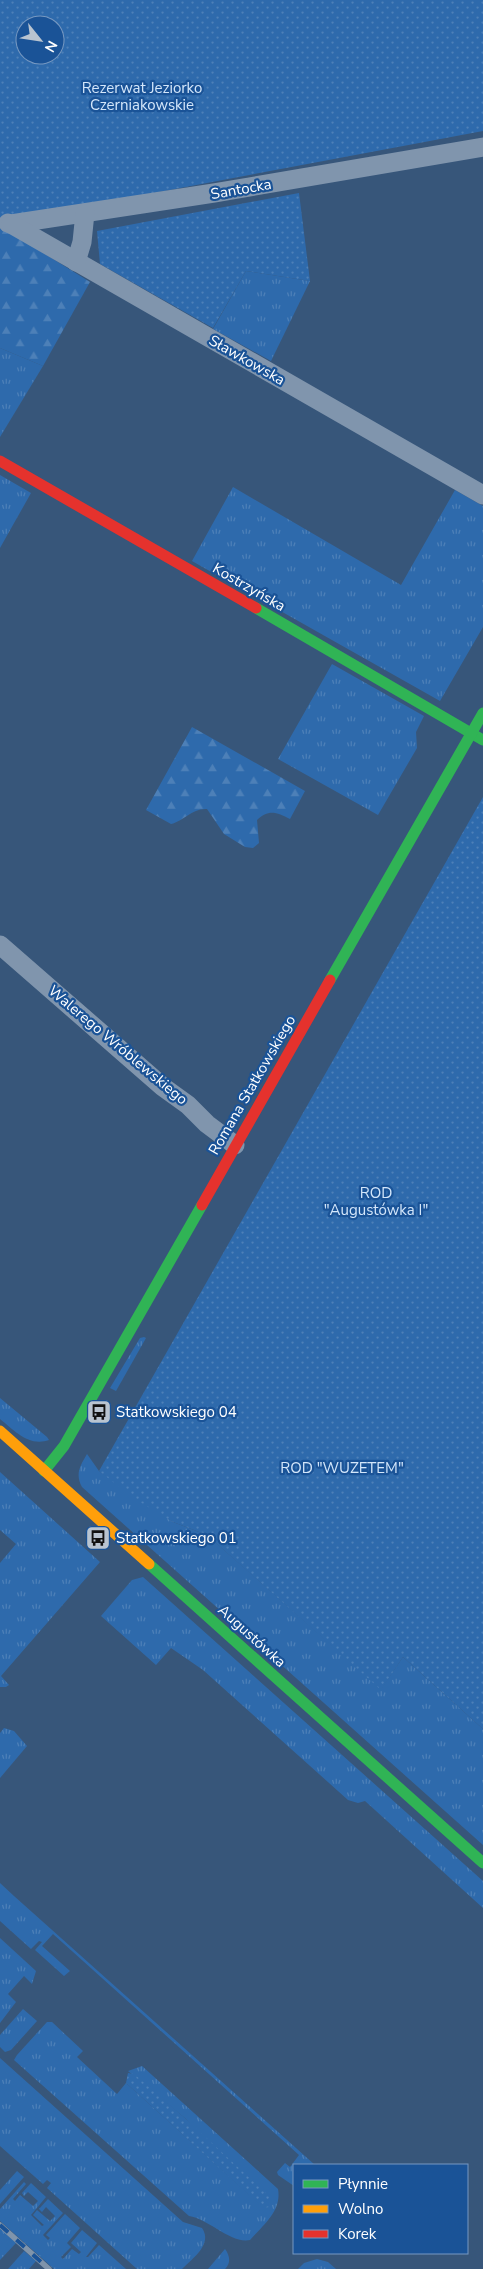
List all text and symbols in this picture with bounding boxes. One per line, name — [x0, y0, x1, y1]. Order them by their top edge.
north arrow — [15, 15, 65, 65]
text: N — [40, 37, 62, 56]
park label: Rezerwat Jeziorko Czerniakowskie — [82, 78, 202, 115]
street label: Santocka — [209, 174, 273, 204]
street label: Sławkowska — [205, 330, 289, 390]
street label: Kostrzyńska — [209, 558, 289, 616]
street label: Walerego Wróblewskiego — [44, 981, 192, 1109]
street label: Romana Statkowskiego — [204, 1011, 300, 1159]
park label: ROD "Augustówka I" — [324, 1183, 428, 1220]
bus stop icon: Statkowskiego 04 — [86, 1399, 112, 1425]
place label: Statkowskiego 04 — [116, 1402, 237, 1422]
park label: ROD "WUZETEM" — [280, 1458, 404, 1478]
bus stop icon: Statkowskiego 01 — [85, 1525, 111, 1551]
place label: Statkowskiego 01 — [116, 1528, 237, 1548]
street label: Augustówka — [214, 1600, 290, 1672]
legend — [293, 2164, 468, 2254]
text: Płynnie — [338, 2174, 388, 2194]
text: Wolno — [338, 2199, 383, 2219]
text: Korek — [338, 2224, 377, 2244]

